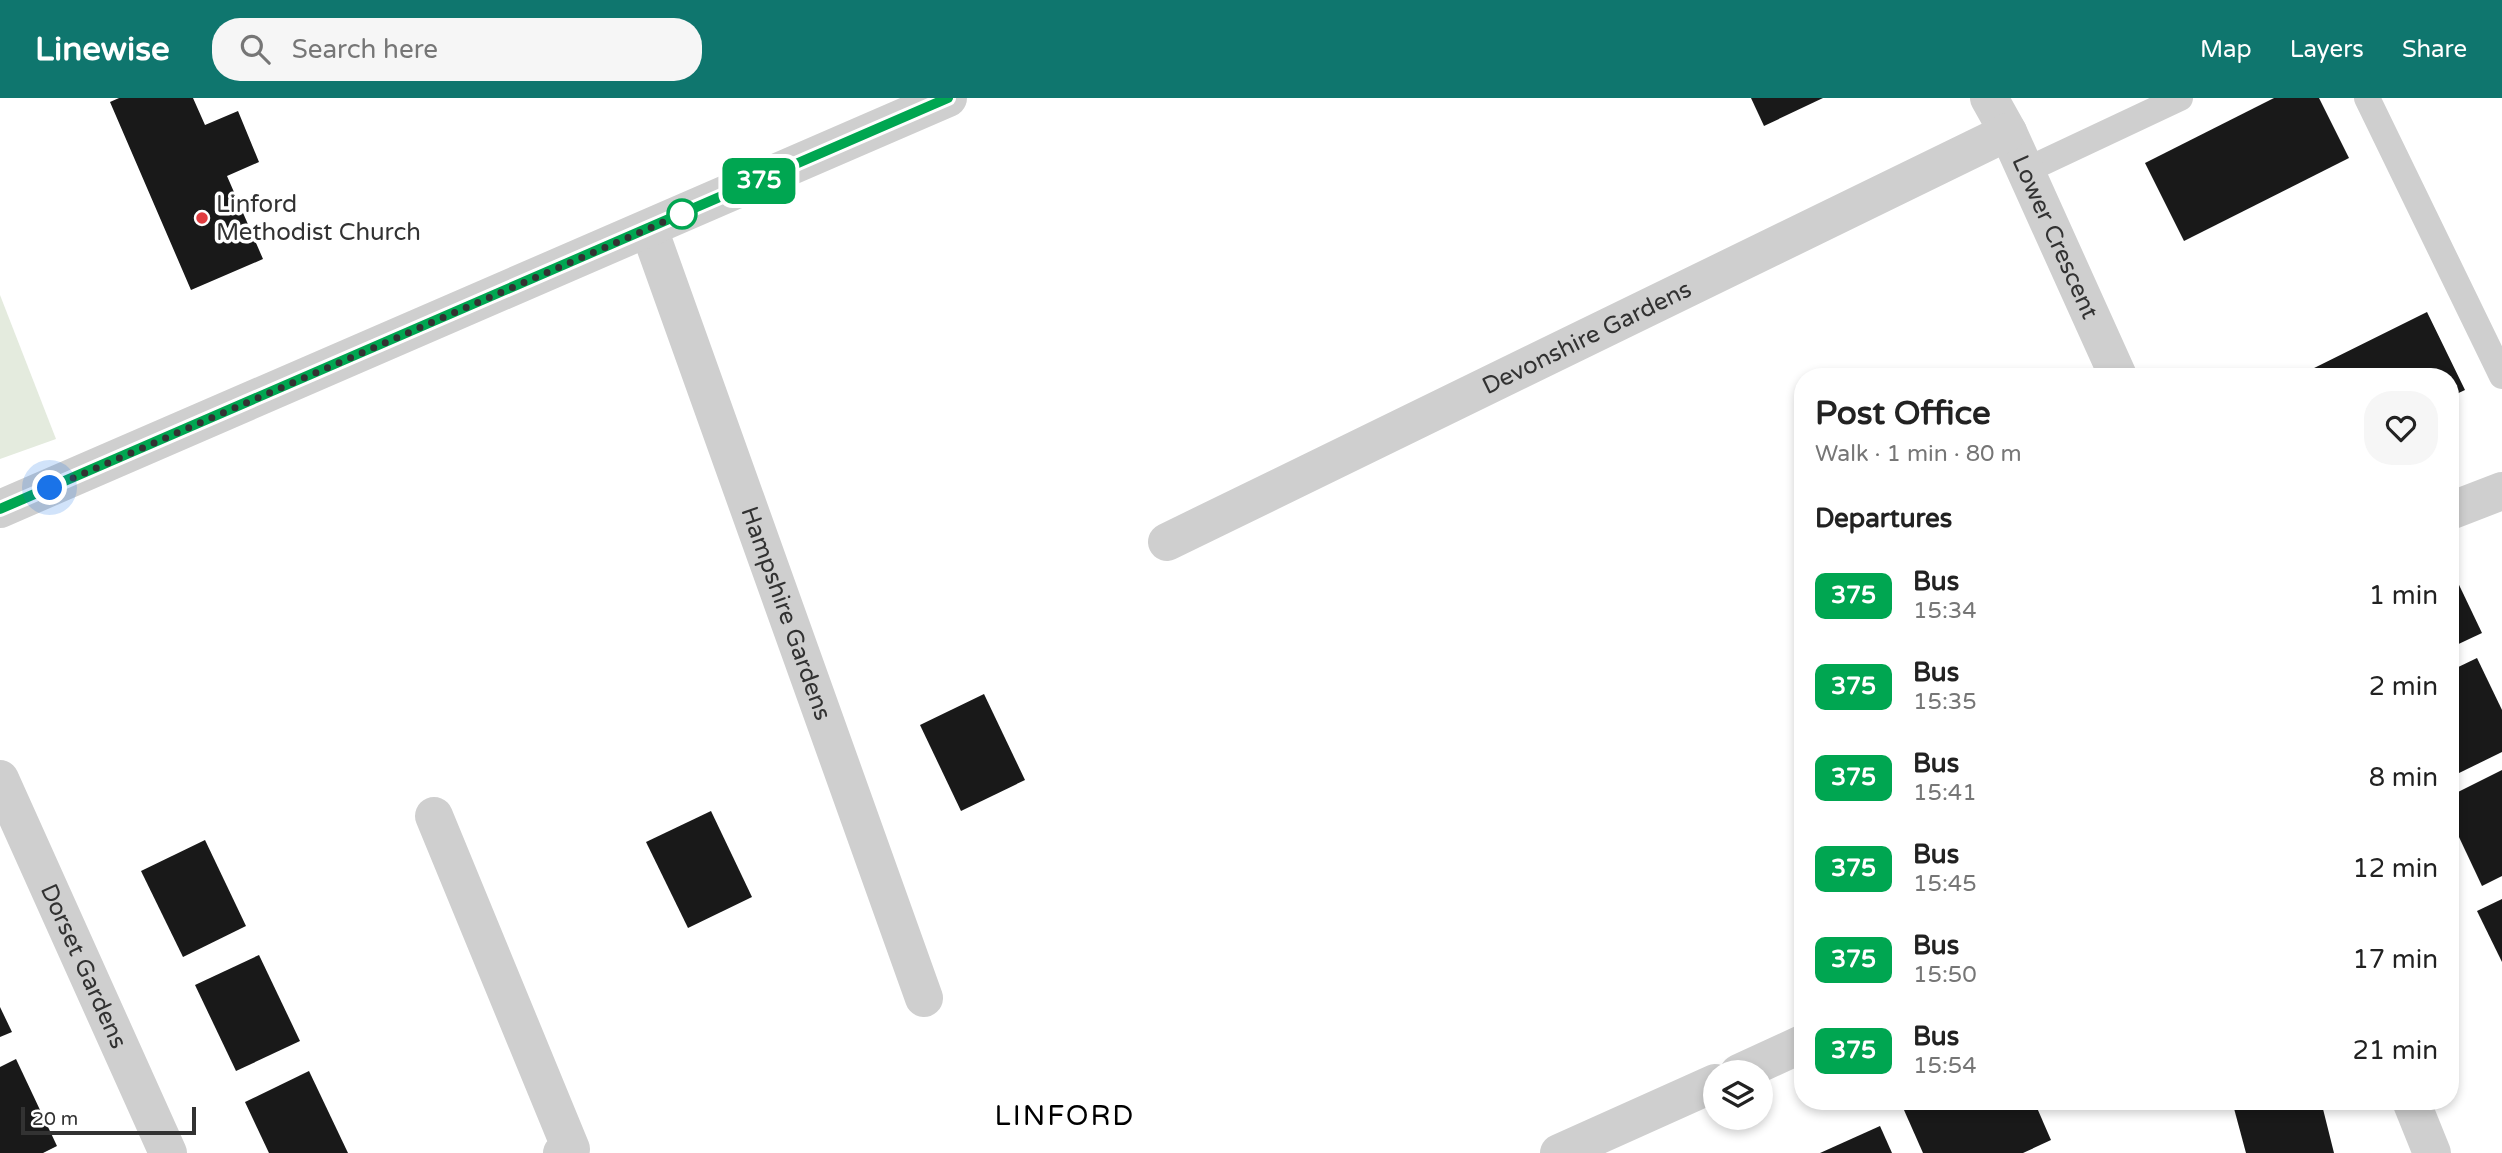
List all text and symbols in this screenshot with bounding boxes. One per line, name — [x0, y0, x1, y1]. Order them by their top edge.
search box — [212, 18, 702, 81]
text: Linewise — [35, 30, 170, 69]
icon: search — [236, 30, 274, 68]
text: Search here — [292, 34, 438, 65]
text: Map — [2200, 35, 2252, 64]
text: Layers — [2290, 35, 2364, 64]
text: Share — [2402, 35, 2467, 64]
street label: Lower Crescent — [2005, 151, 2104, 323]
line badge: 375 — [719, 158, 799, 204]
text: 375 — [736, 166, 782, 195]
place label: Linford Methodist Church — [216, 190, 421, 247]
unlabelled marker — [667, 199, 697, 229]
marker: Linford Methodist Church — [194, 210, 210, 226]
street label: Devonshire Gardens — [1478, 275, 1696, 401]
button: heart — [2364, 391, 2438, 465]
text: Post Office — [1815, 394, 1991, 433]
text: Walk · 1 min · 80 m — [1815, 440, 2022, 468]
your location — [32, 470, 67, 505]
street label: Hampshire Gardens — [734, 502, 837, 724]
text: Departures — [1815, 503, 1952, 534]
text: Bus — [1913, 566, 1959, 597]
text: 1 min — [2369, 580, 2438, 611]
text: 375 — [1831, 581, 1876, 610]
text: 15:34 — [1913, 597, 1977, 625]
text: Bus — [1913, 657, 1959, 688]
text: 2 min — [2369, 671, 2438, 702]
text: 375 — [1831, 672, 1876, 701]
text: 15:35 — [1913, 688, 1977, 716]
text: Bus — [1913, 748, 1959, 779]
text: 8 min — [2369, 762, 2438, 793]
text: 375 — [1831, 763, 1876, 792]
text: 15:41 — [1913, 779, 1977, 807]
text: Bus — [1913, 839, 1959, 870]
text: 12 min — [2352, 853, 2438, 884]
text: 375 — [1831, 854, 1876, 883]
text: 15:45 — [1913, 870, 1977, 898]
street label: Dorset Gardens — [34, 879, 133, 1053]
text: Bus — [1913, 930, 1959, 961]
text: 17 min — [2352, 944, 2438, 975]
text: 375 — [1831, 945, 1876, 974]
text: 15:50 — [1913, 961, 1977, 989]
text: Bus — [1913, 1021, 1959, 1052]
text: 21 min — [2352, 1035, 2438, 1066]
text: 375 — [1831, 1036, 1876, 1065]
text: 15:54 — [1913, 1052, 1977, 1080]
map controls — [1703, 1060, 1773, 1130]
button: layers — [1703, 1060, 1773, 1130]
district label: LINFORD — [995, 1099, 1135, 1133]
scale bar — [21, 1104, 196, 1136]
text: 20 m — [32, 1108, 78, 1130]

